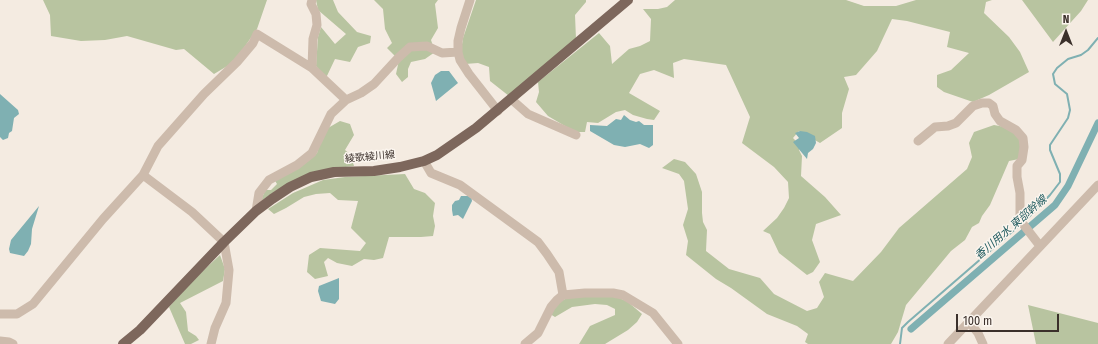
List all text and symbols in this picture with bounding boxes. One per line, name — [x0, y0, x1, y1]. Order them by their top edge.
north arrow — [1046, 12, 1086, 52]
text: N — [1063, 13, 1069, 26]
street label: 綾歌綾川線 — [345, 149, 395, 165]
water label: 香川用水 東部幹線 — [973, 193, 1049, 263]
scale bar — [958, 306, 1061, 332]
text: 100 m — [963, 314, 992, 328]

